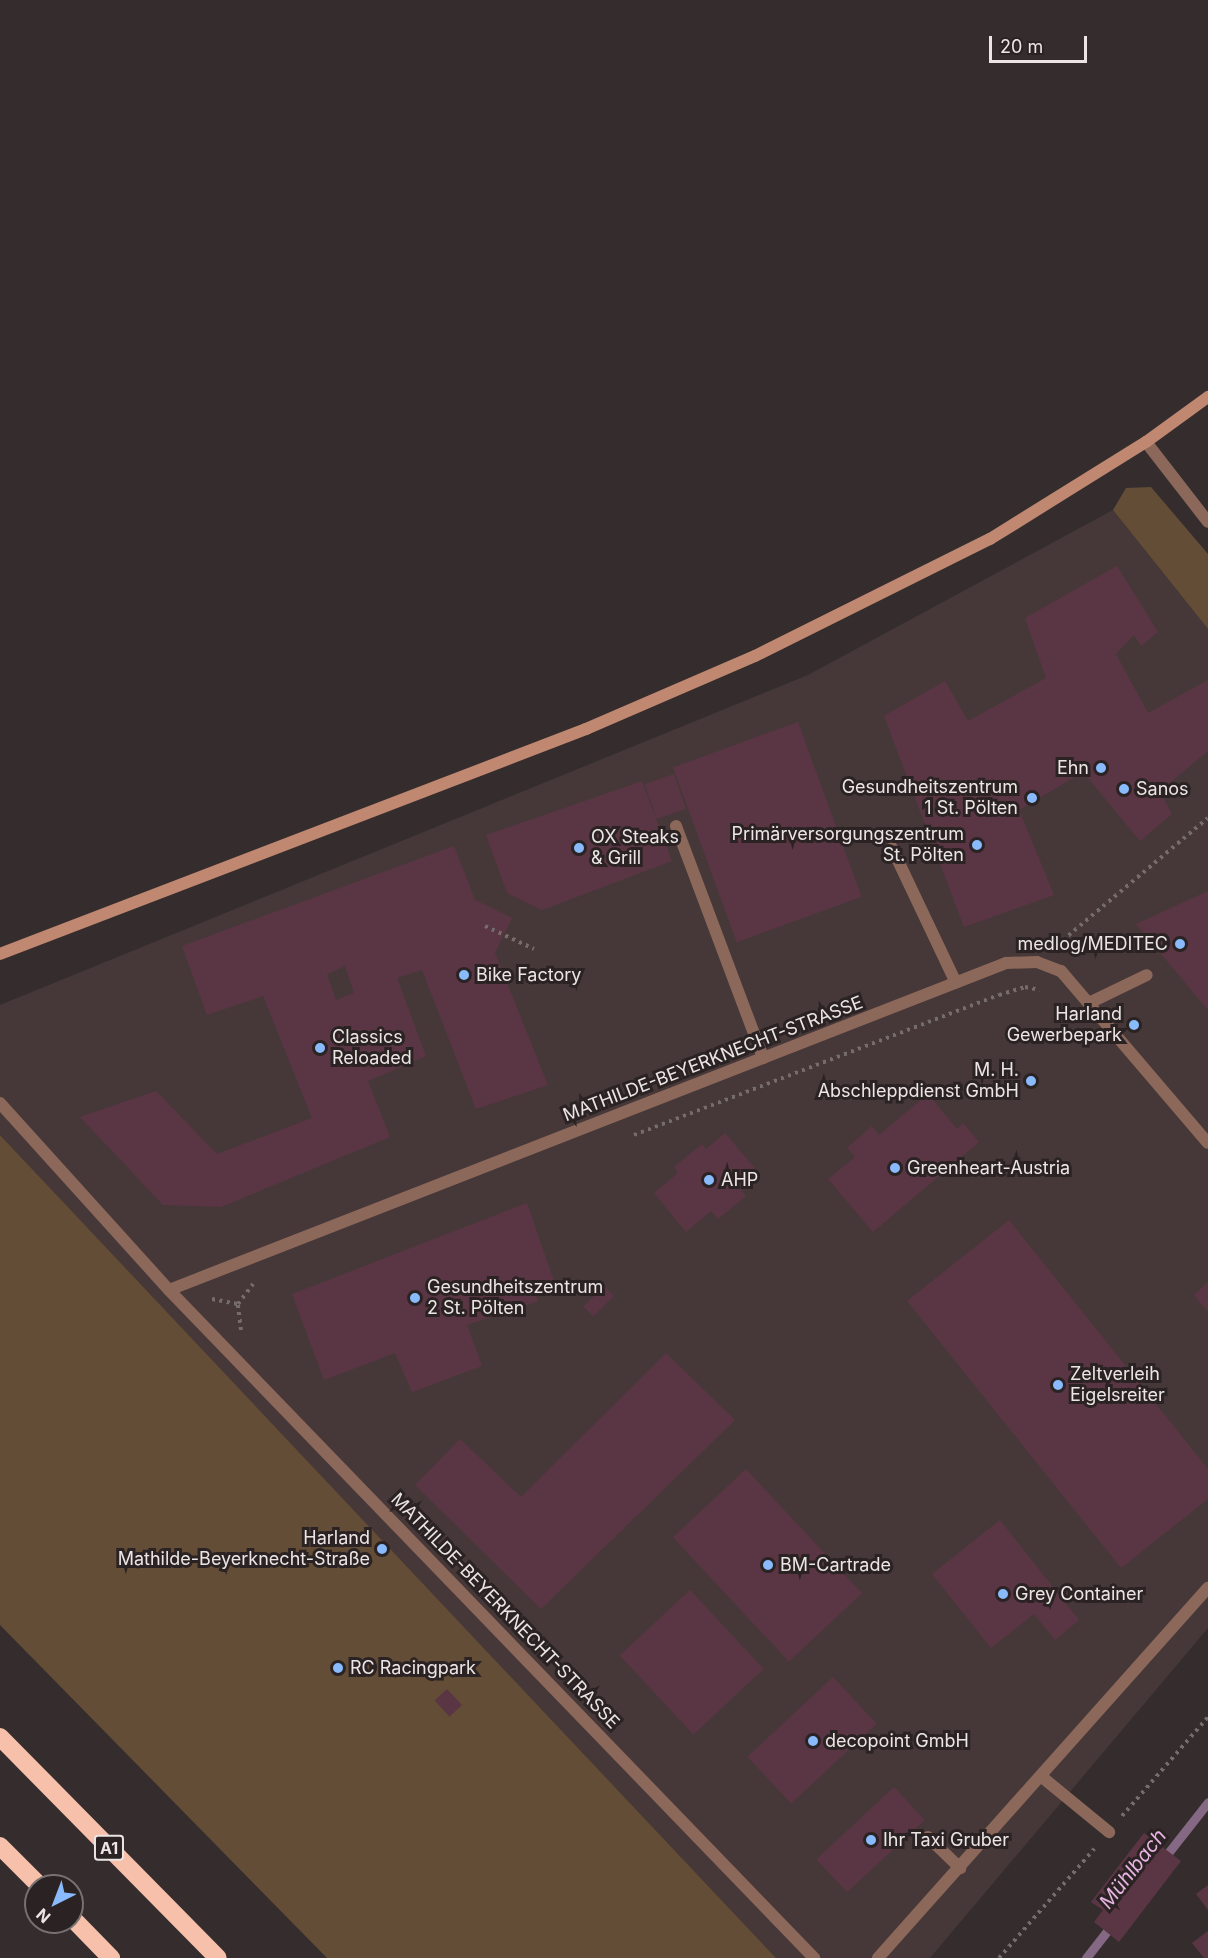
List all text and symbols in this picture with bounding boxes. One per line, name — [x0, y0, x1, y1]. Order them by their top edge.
scale bar — [992, 24, 1090, 62]
text: 20 m — [1000, 36, 1043, 57]
place label: Ehn — [1057, 757, 1089, 779]
marker: Ehn — [1094, 761, 1108, 775]
place label: Gesundheitszentrum 1 St. Pölten — [842, 777, 1018, 820]
place label: Sanos — [1136, 778, 1189, 800]
marker: Sanos — [1117, 782, 1131, 796]
marker: Gesundheitszentrum 1 St. Pölten — [1023, 789, 1041, 807]
place label: Primärversorgungszentrum St. Pölten — [732, 824, 964, 866]
place label: OX Steaks & Grill — [591, 827, 679, 870]
marker: Primärversorgungszentrum St. Pölten — [968, 836, 986, 854]
marker: OX Steaks & Grill — [572, 841, 586, 855]
place label: medlog/MEDITEC — [1018, 933, 1168, 955]
marker: medlog/MEDITEC — [1173, 937, 1187, 951]
place label: Bike Factory — [476, 964, 581, 986]
marker: Bike Factory — [457, 968, 471, 982]
street label: MATHILDE-BEYERKNECHT-STRASSE — [560, 992, 866, 1126]
place label: Harland Gewerbepark — [1007, 1004, 1122, 1046]
marker: Harland Gewerbepark — [1127, 1018, 1141, 1032]
place label: Classics Reloaded — [332, 1027, 412, 1070]
marker: Classics Reloaded — [313, 1041, 327, 1055]
place label: M. H. Abschleppdienst GmbH — [818, 1060, 1019, 1102]
marker: M. H. Abschleppdienst GmbH — [1024, 1074, 1038, 1088]
place label: Greenheart-Austria — [907, 1157, 1070, 1179]
marker: Greenheart-Austria — [888, 1161, 902, 1175]
place label: AHP — [721, 1169, 758, 1191]
marker: AHP — [702, 1173, 716, 1187]
place label: Gesundheitszentrum 2 St. Pölten — [427, 1277, 603, 1320]
marker: Gesundheitszentrum 2 St. Pölten — [408, 1291, 422, 1305]
place label: Zeltverleih Eigelsreiter — [1070, 1364, 1165, 1406]
marker: Zeltverleih Eigelsreiter — [1051, 1378, 1065, 1392]
street label: MATHILDE-BEYERKNECHT-STRASSE — [386, 1489, 624, 1733]
place label: Harland Mathilde-Beyerknecht-Straße — [118, 1528, 370, 1570]
marker: Harland Mathilde-Beyerknecht-Straße — [375, 1542, 389, 1556]
place label: BM-Cartrade — [780, 1554, 891, 1576]
marker: BM-Cartrade — [761, 1558, 775, 1572]
place label: Grey Container — [1015, 1583, 1143, 1605]
marker: Grey Container — [996, 1587, 1010, 1601]
place label: RC Racingpark — [350, 1657, 476, 1679]
marker: RC Racingpark — [331, 1661, 345, 1675]
place label: decopoint GmbH — [825, 1730, 969, 1752]
marker: decopoint GmbH — [806, 1734, 820, 1748]
water label: Mühlbach — [1094, 1824, 1172, 1914]
place label: Ihr Taxi Gruber — [883, 1829, 1009, 1851]
marker: Ihr Taxi Gruber — [864, 1833, 878, 1847]
road number: A1 — [92, 1835, 126, 1861]
north arrow — [24, 1874, 84, 1934]
text: N — [32, 1904, 55, 1927]

